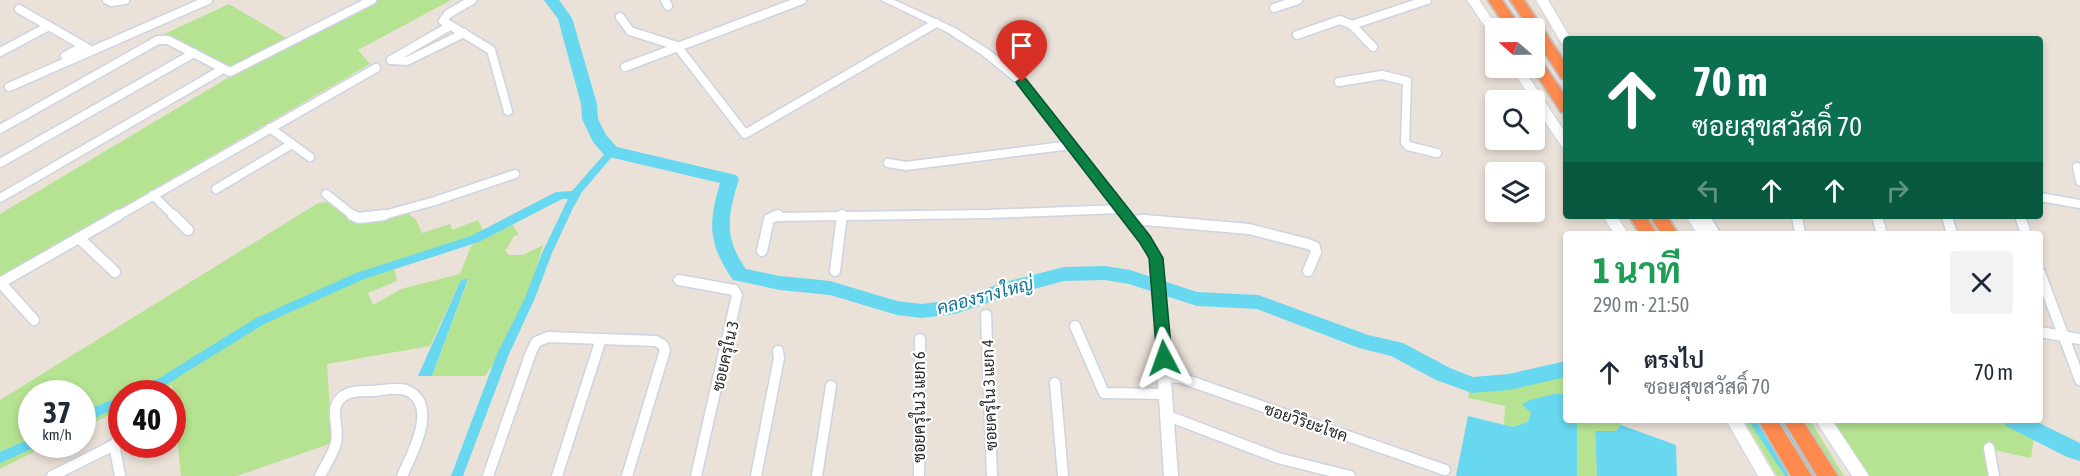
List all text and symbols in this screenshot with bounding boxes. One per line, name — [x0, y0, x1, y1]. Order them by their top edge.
north arrow — [1485, 18, 1545, 78]
map controls — [1485, 18, 1545, 222]
pin — [996, 20, 1047, 82]
icon: arrive — [1005, 29, 1038, 62]
text: 70 m — [1692, 57, 1767, 105]
icon: ahead — [1593, 60, 1671, 138]
button: search — [1485, 90, 1545, 150]
text: ซอยสุขสวัสดิ์ 70 — [1692, 111, 1862, 142]
button: layers — [1485, 162, 1545, 222]
icon: left — [1692, 174, 1725, 207]
icon: ahead — [1755, 174, 1788, 207]
icon: ahead — [1818, 174, 1851, 207]
icon: right — [1881, 174, 1914, 207]
text: 1 นาที — [1593, 249, 1681, 291]
button: close — [1950, 251, 2013, 314]
water label: คลองรางใหญ่ — [934, 270, 1037, 319]
text: 290 m · 21:50 — [1593, 293, 1689, 316]
street label: ซอยครุใน 3 — [706, 319, 745, 394]
position arrow — [1132, 326, 1196, 390]
street label: ซอยครุใน 3 แยก 4 — [976, 339, 1003, 451]
text: ตรงไป — [1644, 347, 1704, 373]
street label: ซอยครุใน 3 แยก 6 — [908, 351, 931, 463]
icon: ahead — [1593, 356, 1626, 389]
text: 70 m — [1973, 359, 2013, 385]
text: ซอยสุขสวัสดิ์ 70 — [1644, 375, 1770, 398]
speed limit sign: 40 — [108, 380, 186, 458]
text: 37 — [43, 395, 71, 429]
street label: ซอยวิริยะโชค — [1262, 397, 1351, 445]
text: km/h — [42, 426, 72, 443]

